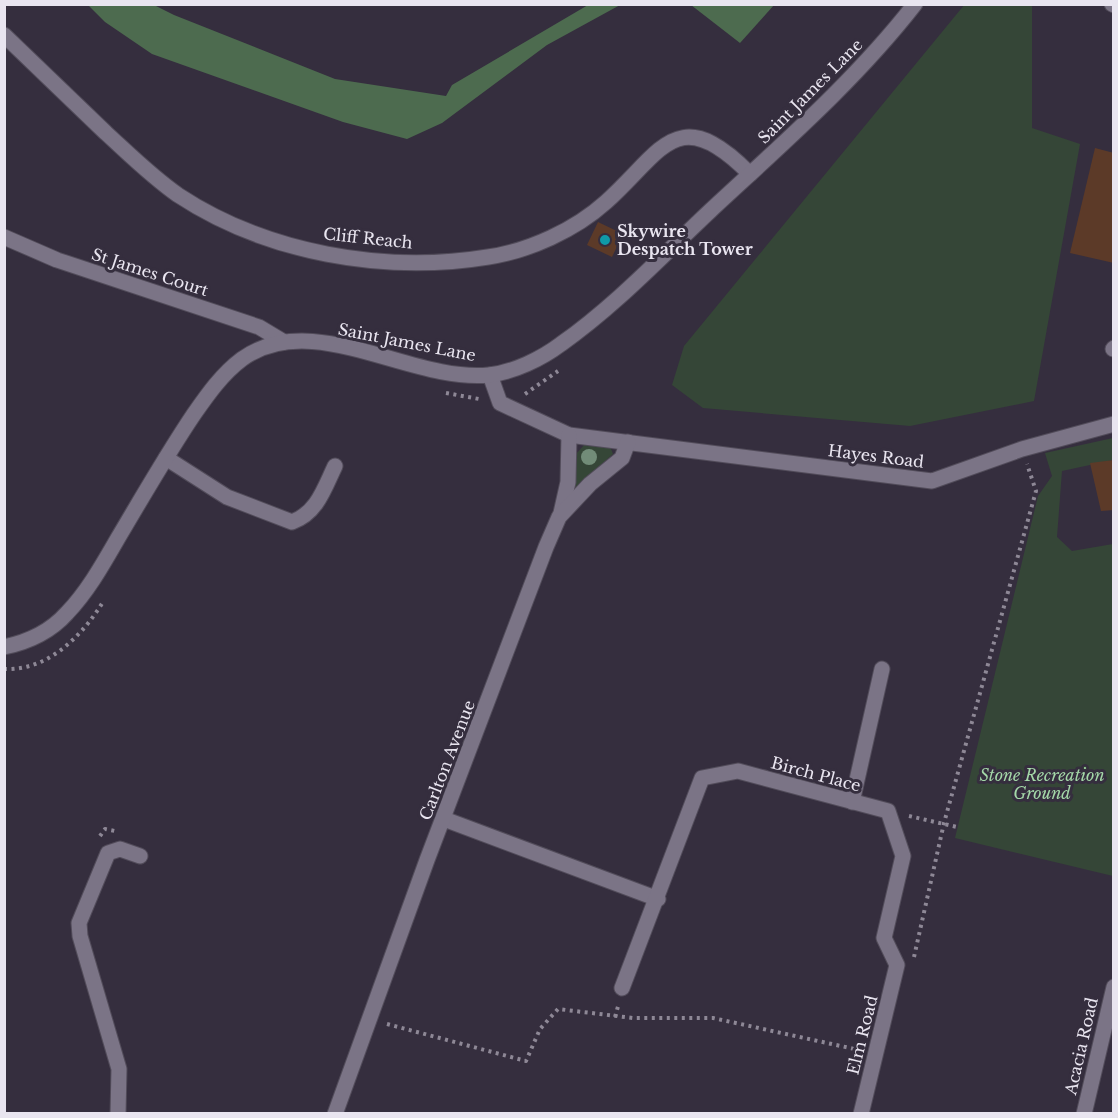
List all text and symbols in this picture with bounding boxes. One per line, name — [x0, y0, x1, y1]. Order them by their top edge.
street label: Saint James Lane — [753, 34, 867, 148]
place label: Skywire Despatch Tower — [617, 221, 753, 259]
street label: Cliff Reach — [322, 223, 414, 253]
marker: Skywire Despatch Tower — [598, 233, 612, 247]
street label: St James Court — [89, 244, 211, 300]
street label: Saint James Lane — [336, 319, 478, 365]
street label: Hayes Road — [827, 440, 925, 472]
street label: Carlton Avenue — [415, 697, 479, 823]
street label: Birch Place — [769, 752, 863, 796]
park label: Stone Recreation Ground — [980, 765, 1104, 803]
street label: Elm Road — [842, 993, 882, 1077]
street label: Acacia Road — [1060, 995, 1102, 1098]

